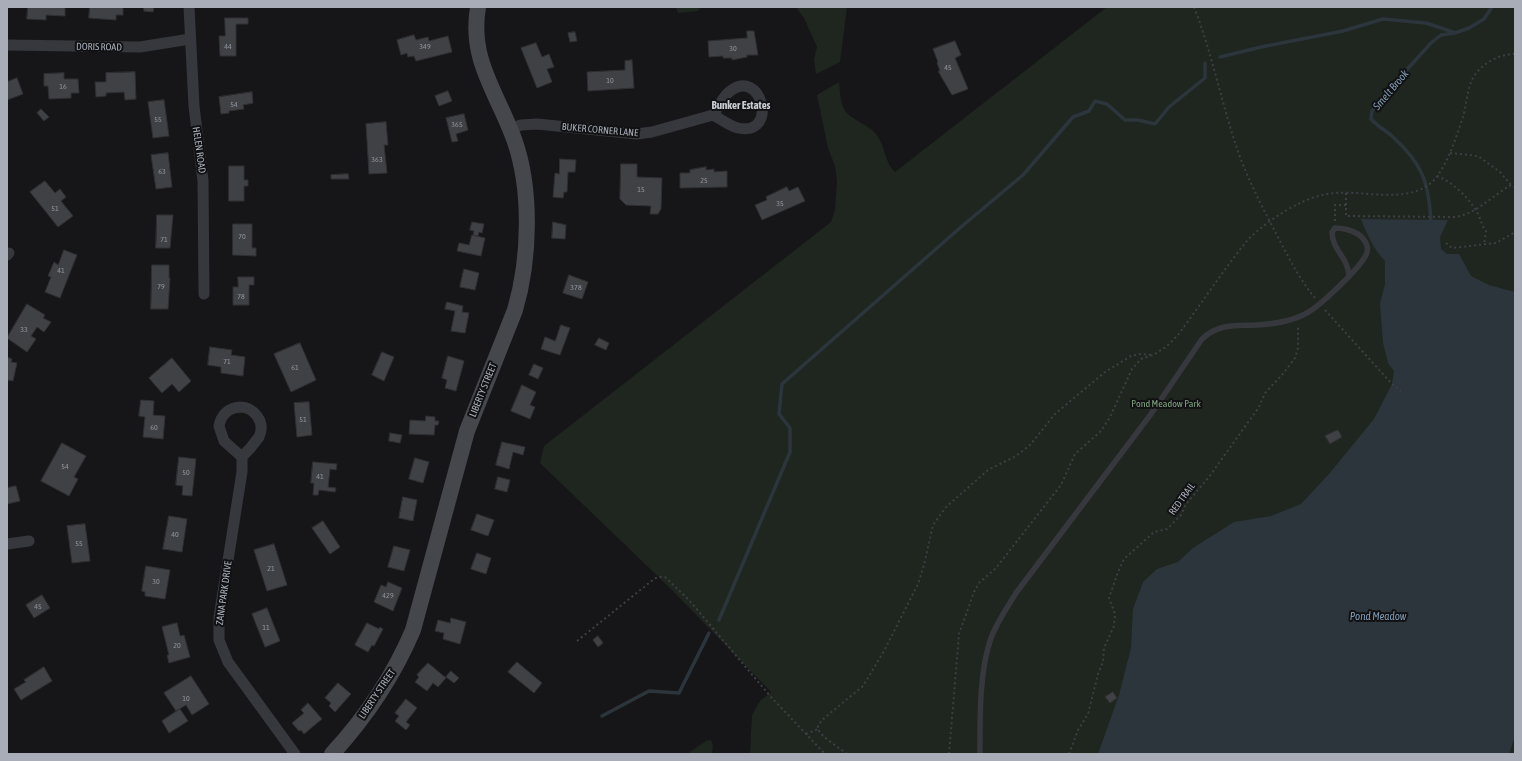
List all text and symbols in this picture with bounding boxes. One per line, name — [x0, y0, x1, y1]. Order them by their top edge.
street label: DORIS ROAD — [76, 41, 122, 53]
house number: 44 — [224, 41, 232, 51]
house number: 349 — [419, 41, 431, 51]
house number: 30 — [729, 43, 737, 53]
house number: 45 — [944, 62, 952, 72]
water label: Smelt Brook — [1370, 67, 1412, 113]
house number: 10 — [606, 75, 614, 85]
house number: 16 — [59, 81, 67, 91]
house number: 54 — [230, 99, 238, 109]
district label: Bunker Estates — [711, 99, 771, 113]
house number: 55 — [154, 114, 162, 124]
house number: 365 — [451, 119, 463, 129]
street label: BUKER CORNER LANE — [561, 121, 639, 139]
street label: HELEN ROAD — [190, 126, 208, 174]
house number: 363 — [371, 154, 383, 164]
house number: 63 — [158, 166, 166, 176]
house number: 25 — [700, 175, 708, 185]
house number: 15 — [637, 184, 645, 194]
house number: 35 — [776, 198, 784, 208]
house number: 51 — [51, 203, 59, 213]
house number: 70 — [238, 231, 246, 241]
house number: 71 — [160, 234, 168, 244]
house number: 41 — [57, 265, 65, 275]
house number: 79 — [157, 281, 165, 291]
house number: 378 — [570, 282, 582, 292]
house number: 78 — [237, 291, 245, 301]
house number: 33 — [20, 324, 28, 334]
house number: 71 — [223, 356, 231, 366]
street label: LIBERTY STREET — [467, 361, 499, 419]
house number: 61 — [291, 362, 299, 372]
park label: Pond Meadow Park — [1131, 398, 1201, 410]
house number: 51 — [299, 414, 307, 424]
house number: 60 — [150, 422, 158, 432]
house number: 54 — [61, 461, 69, 471]
house number: 50 — [182, 467, 190, 477]
house number: 41 — [316, 471, 324, 481]
street label: RED TRAIL — [1166, 481, 1198, 517]
house number: 40 — [171, 529, 179, 539]
house number: 55 — [75, 538, 83, 548]
street label: ZANA PARK DRIVE — [214, 560, 234, 626]
house number: 21 — [267, 563, 275, 573]
house number: 30 — [152, 576, 160, 586]
house number: 429 — [382, 590, 394, 600]
house number: 45 — [34, 601, 42, 611]
water label: Pond Meadow — [1350, 610, 1406, 624]
house number: 11 — [262, 622, 270, 632]
house number: 20 — [173, 640, 181, 650]
street label: LIBERTY STREET — [356, 667, 398, 721]
house number: 10 — [182, 693, 190, 703]

